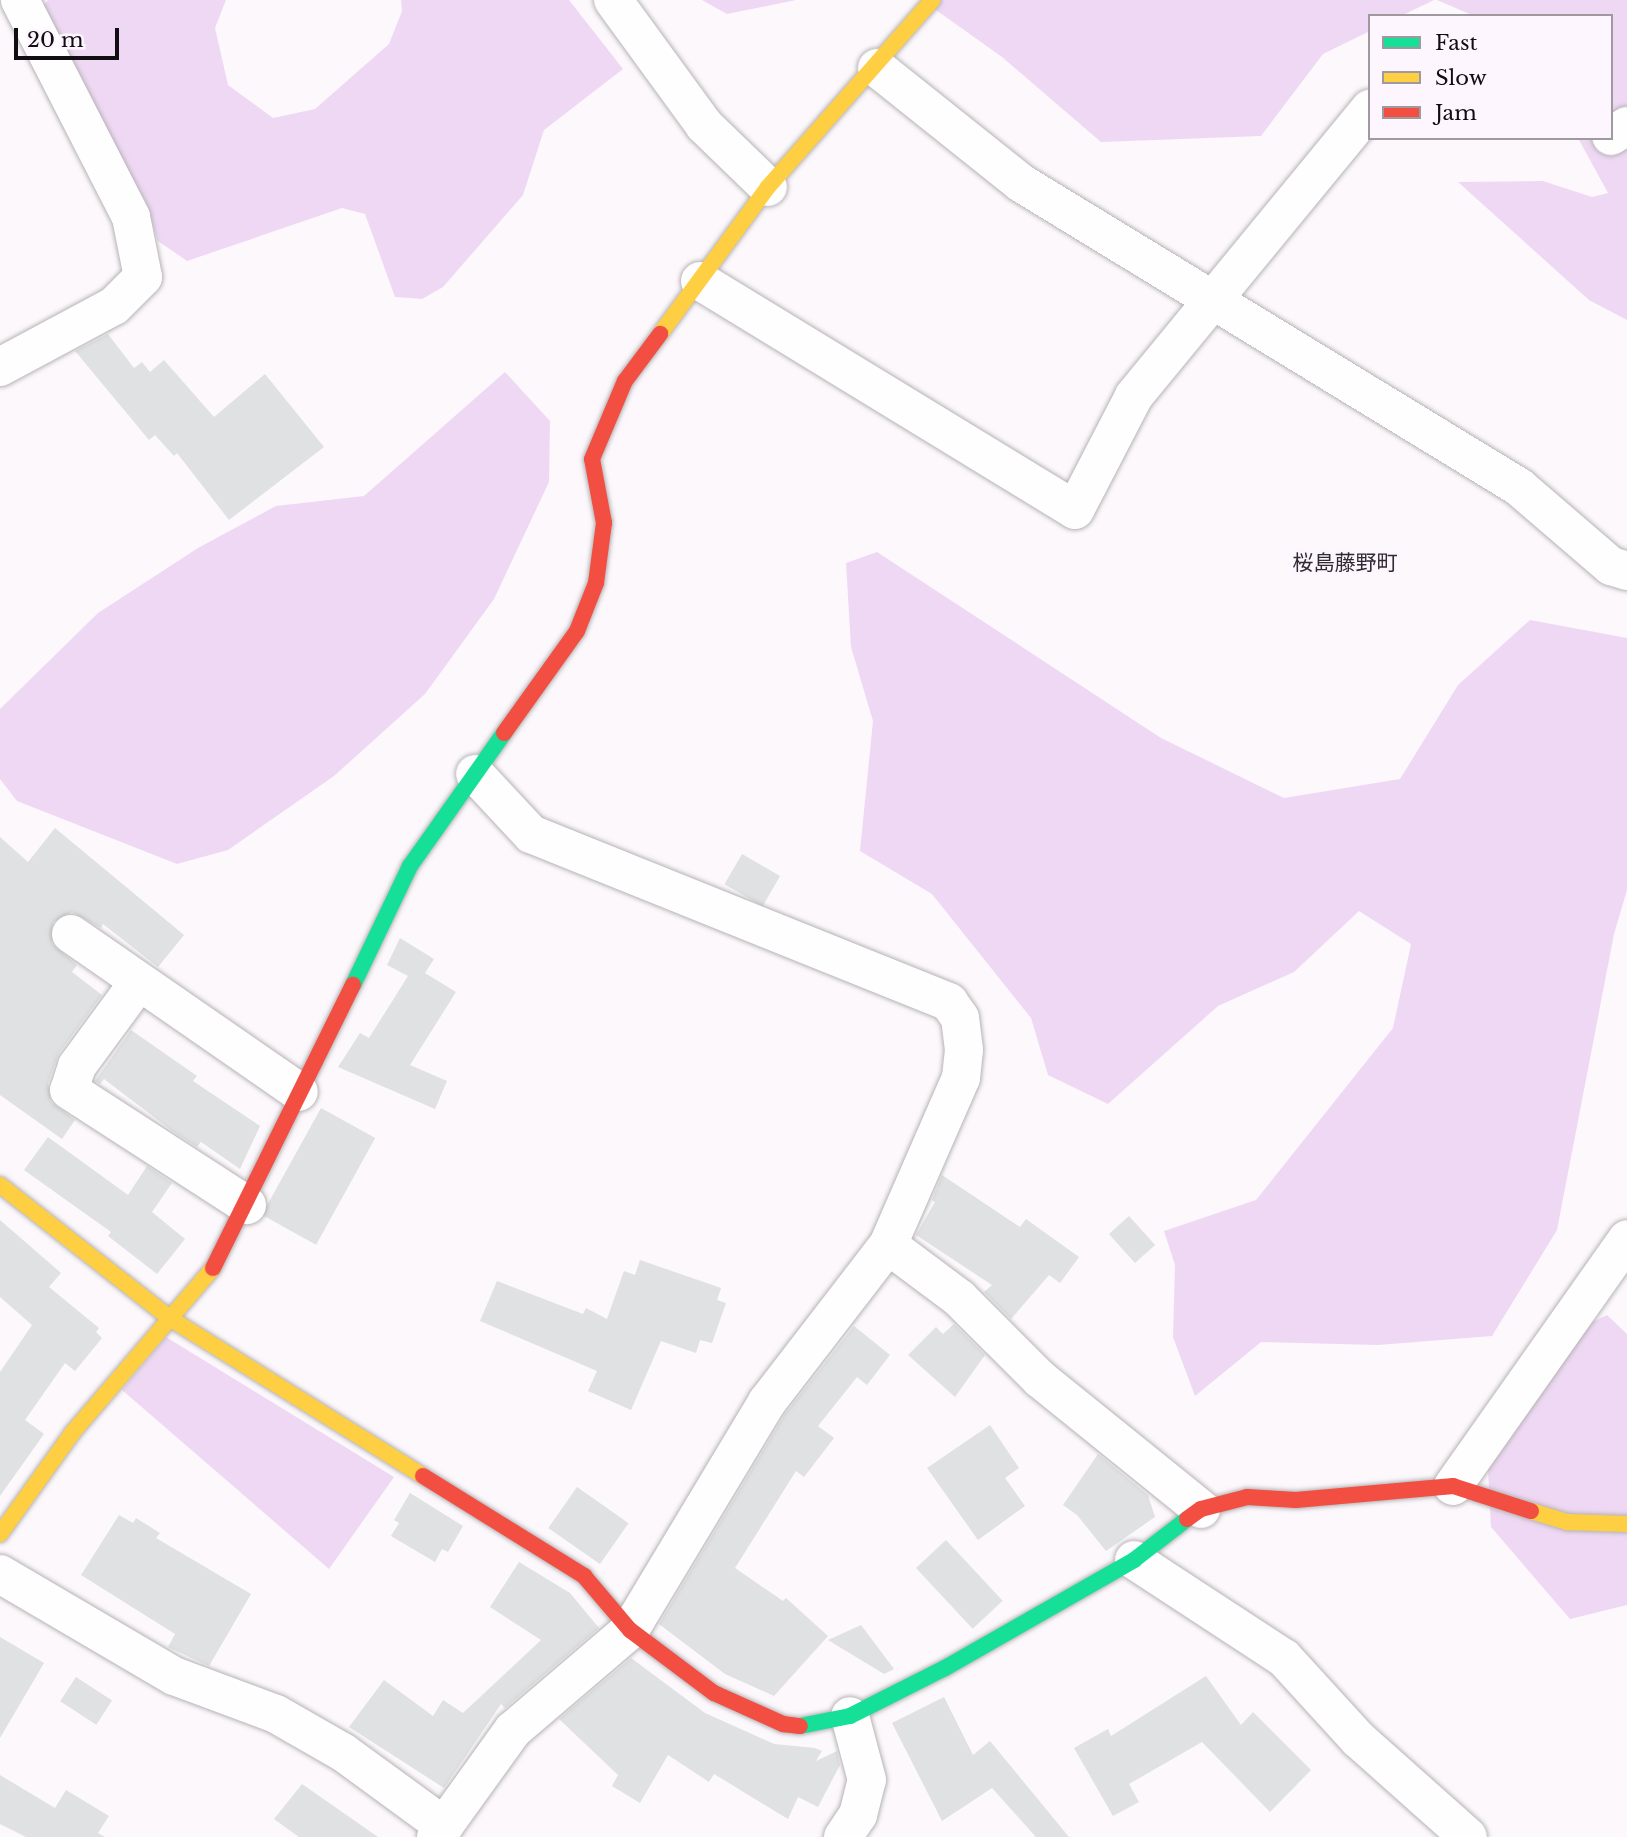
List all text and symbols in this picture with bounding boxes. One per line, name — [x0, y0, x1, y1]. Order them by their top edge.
scale bar — [18, 14, 122, 58]
legend — [1368, 14, 1613, 140]
text: 20 m — [27, 27, 84, 53]
text: Fast — [1435, 30, 1477, 56]
text: Slow — [1435, 65, 1487, 91]
text: Jam — [1435, 100, 1477, 126]
district label: 桜島藤野町 — [1293, 550, 1397, 576]

